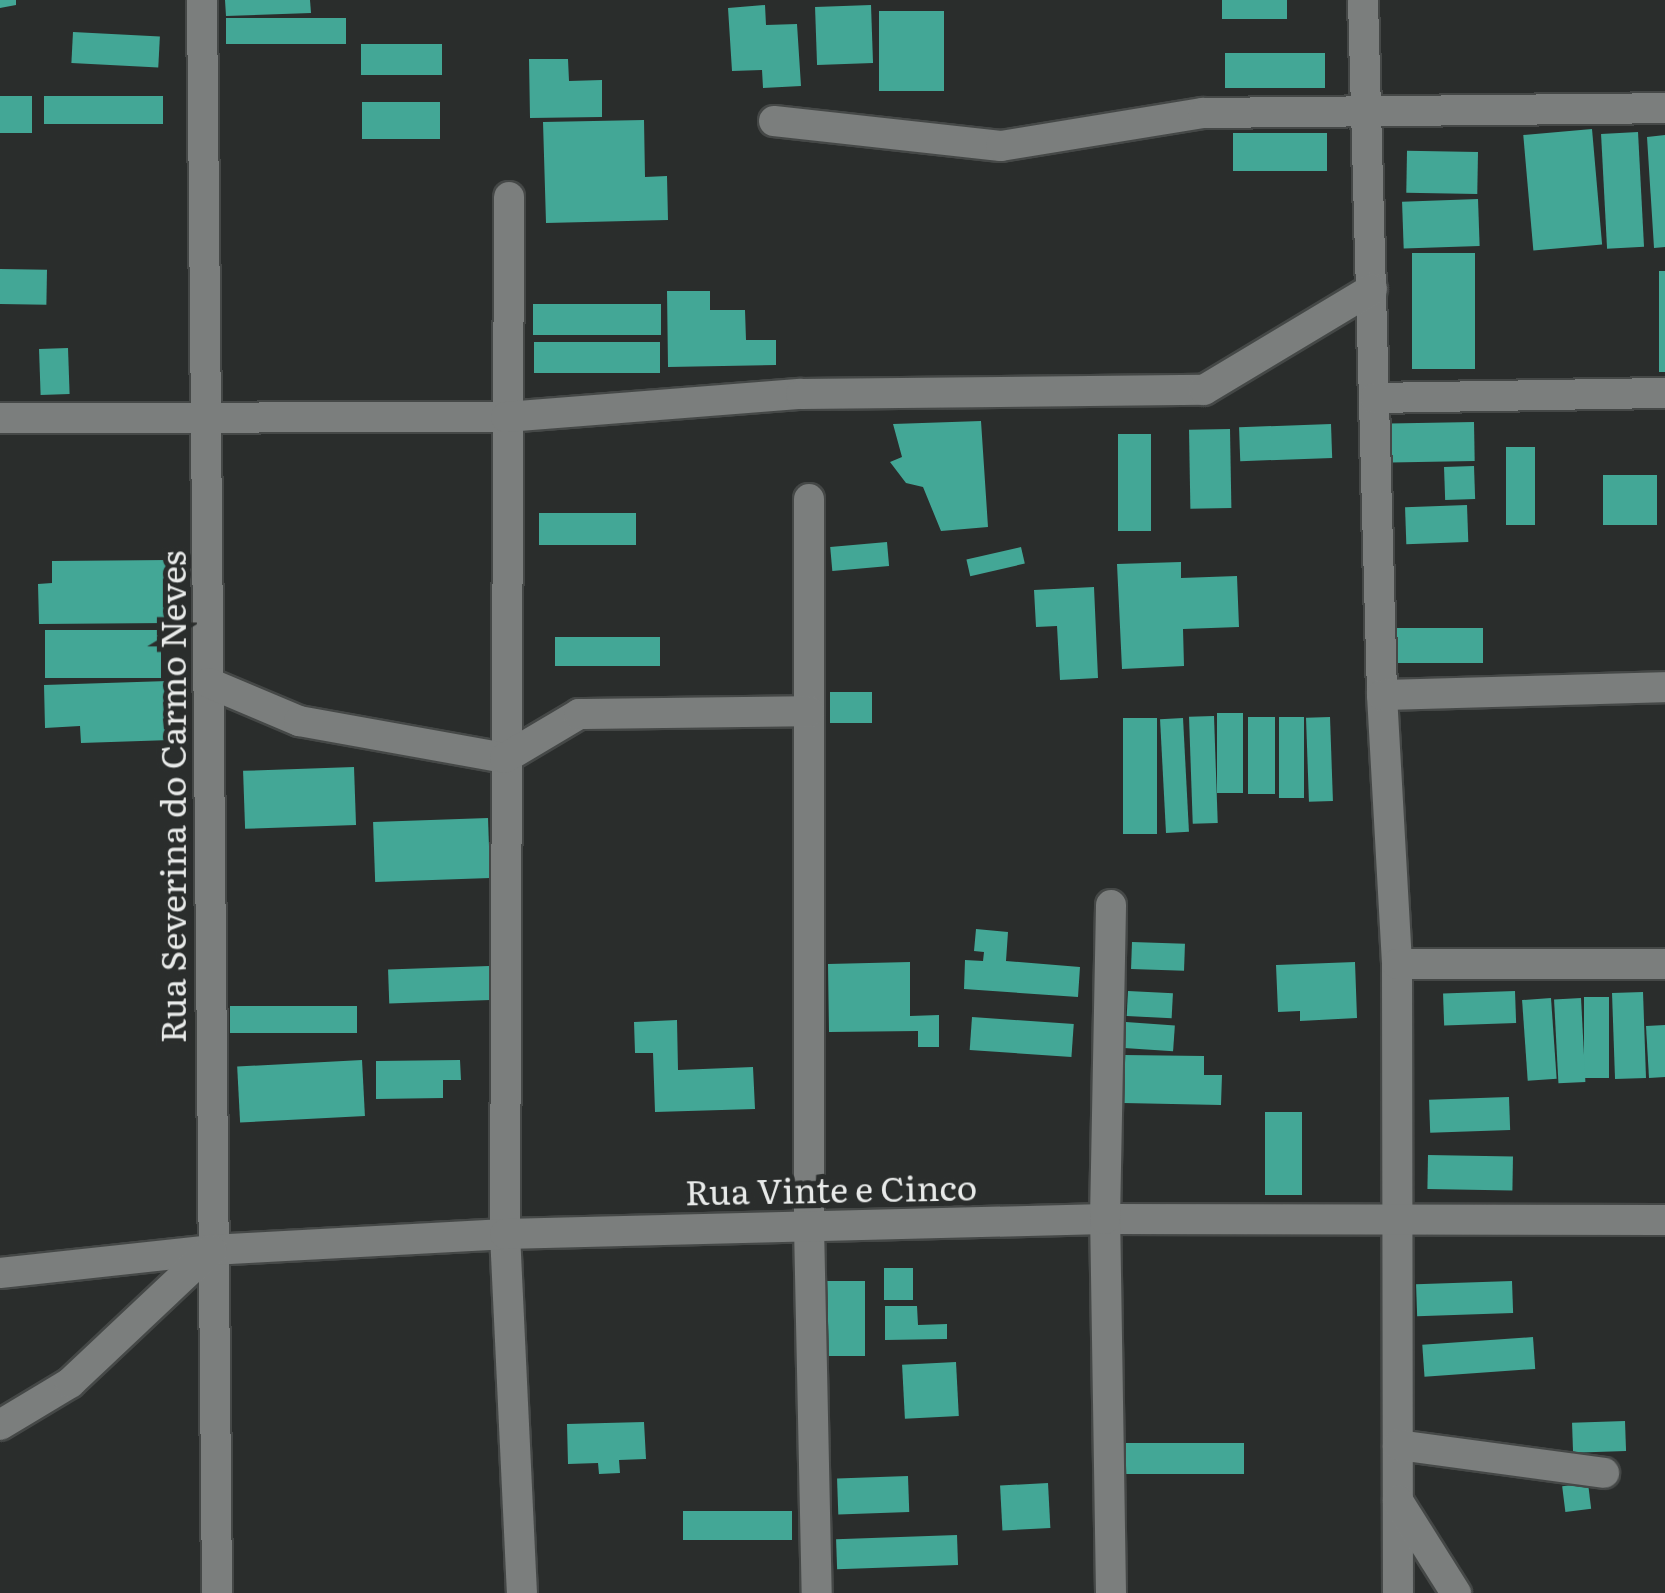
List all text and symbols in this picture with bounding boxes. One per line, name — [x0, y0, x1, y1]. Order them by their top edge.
street label: Rua Severina do Carmo Neves — [150, 551, 192, 1043]
street label: Rua Vinte e Cinco — [685, 1164, 977, 1212]

